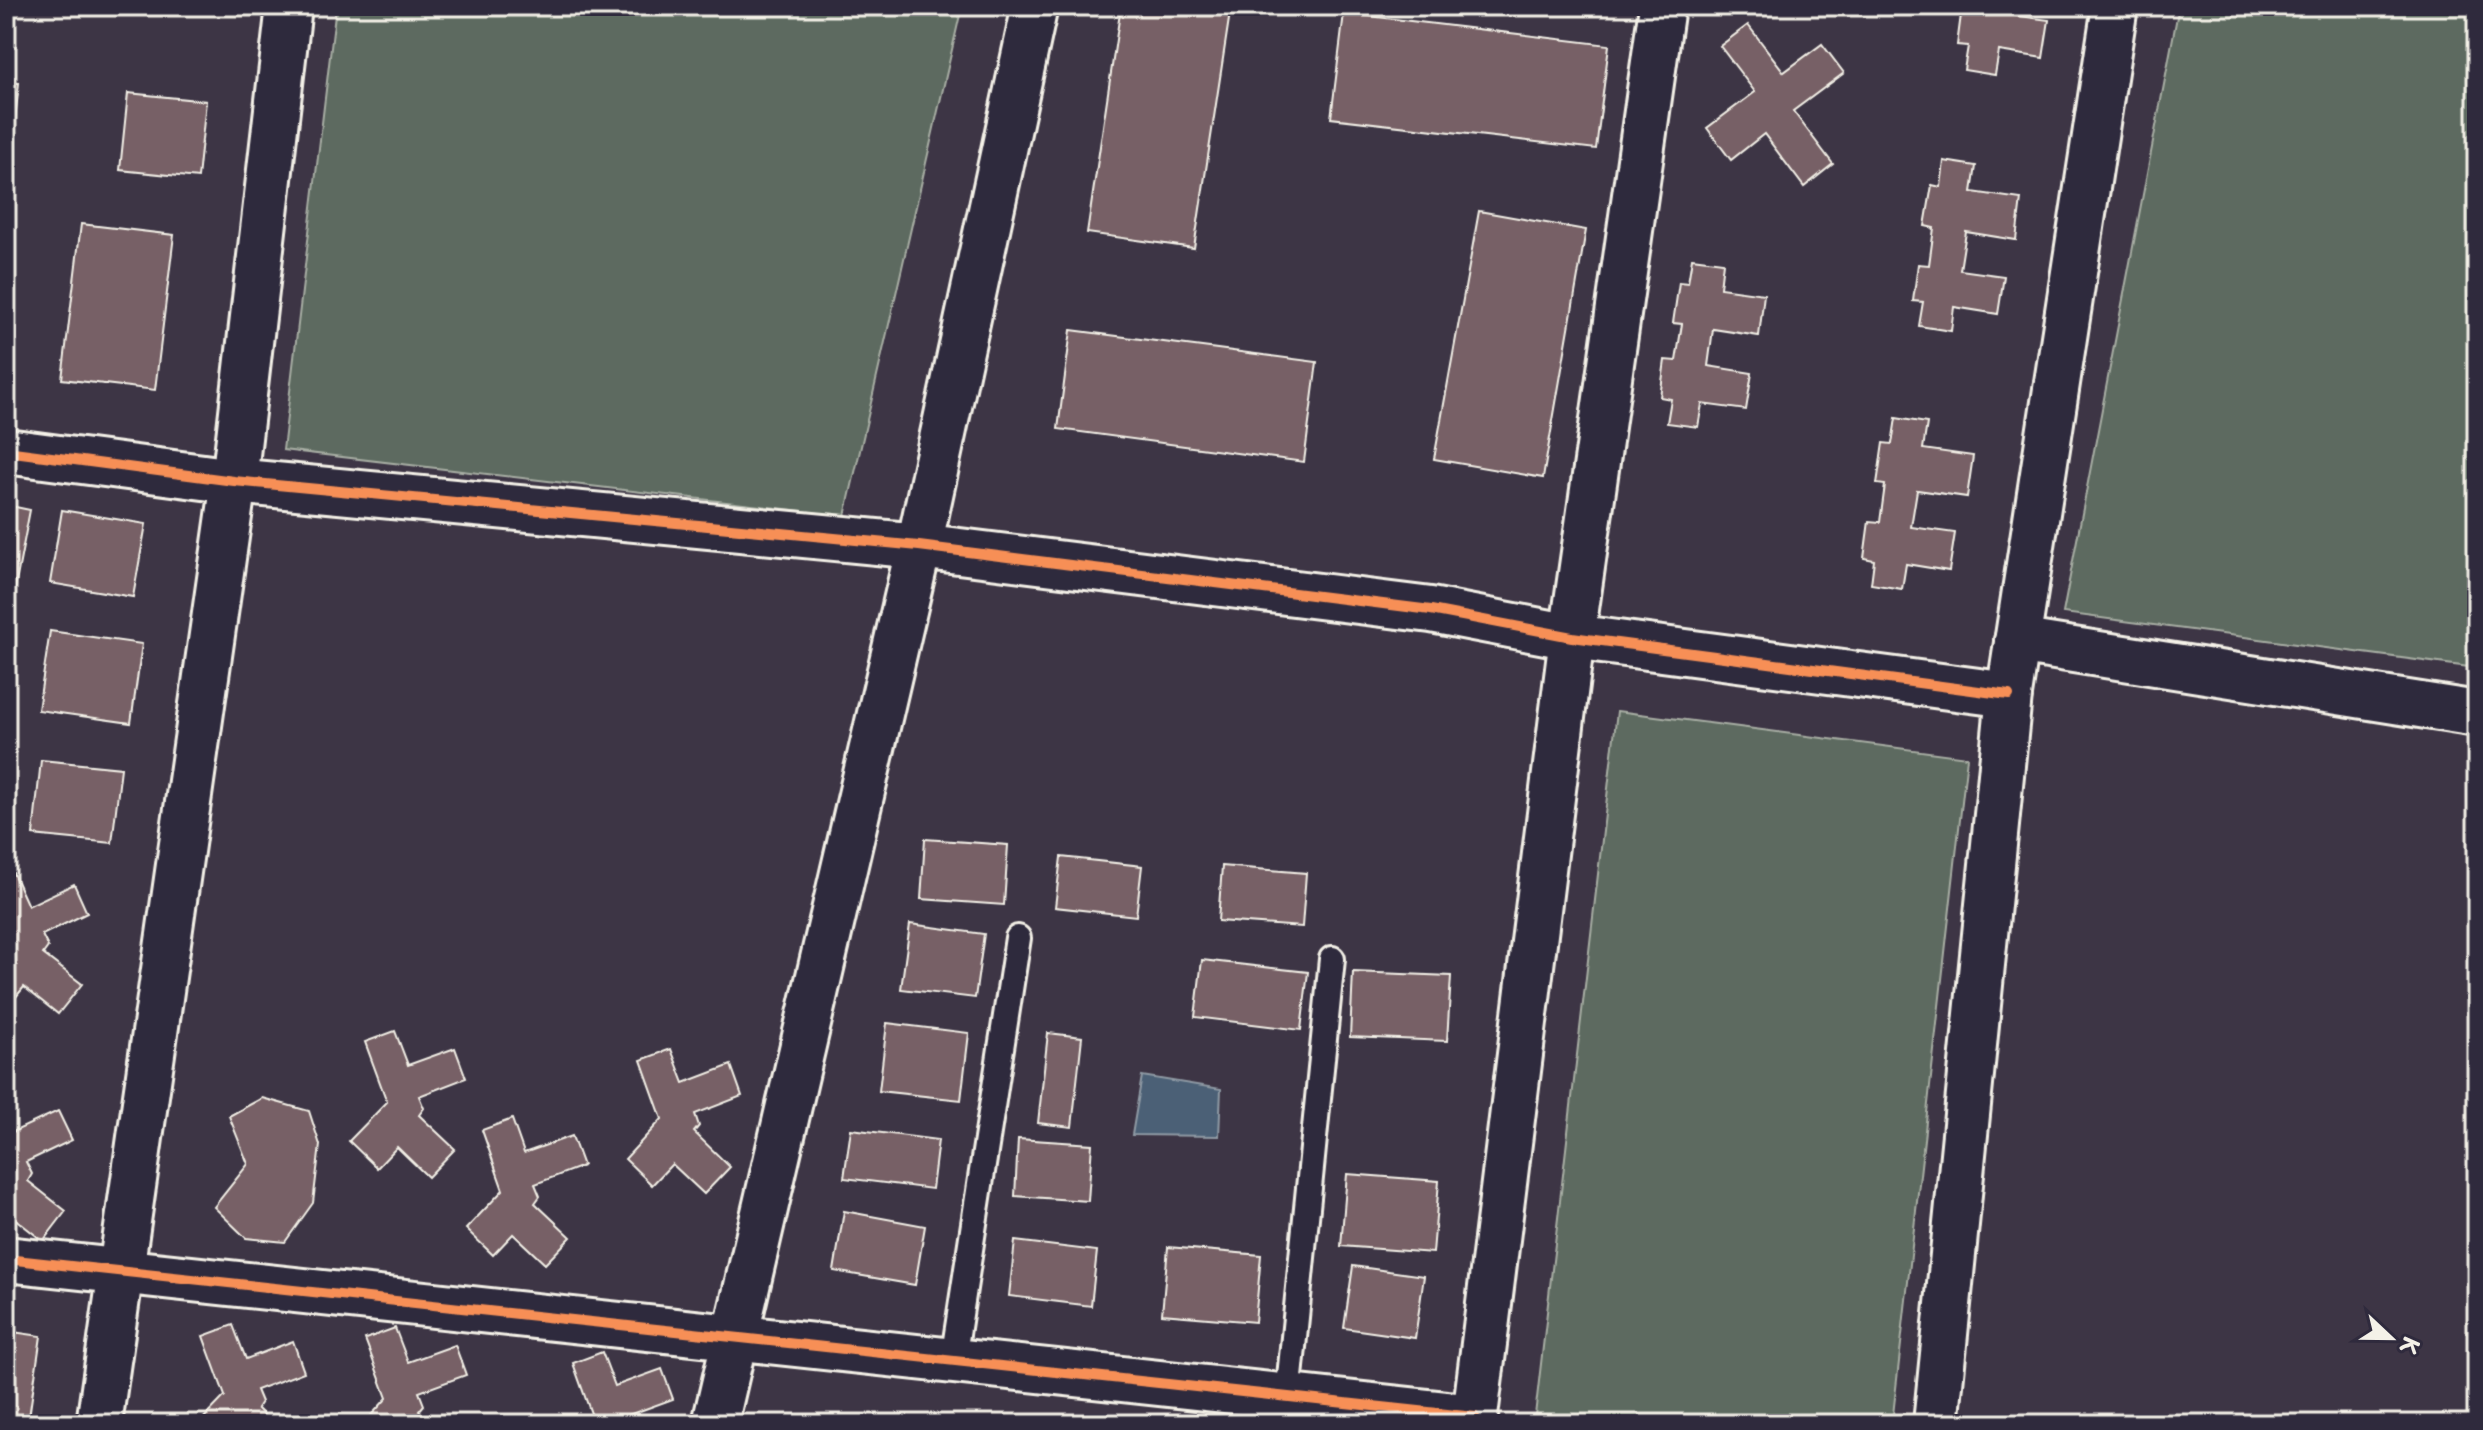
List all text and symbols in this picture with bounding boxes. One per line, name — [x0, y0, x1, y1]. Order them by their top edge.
north arrow — [2351, 1298, 2431, 1378]
text: K — [2393, 1332, 2429, 1360]

